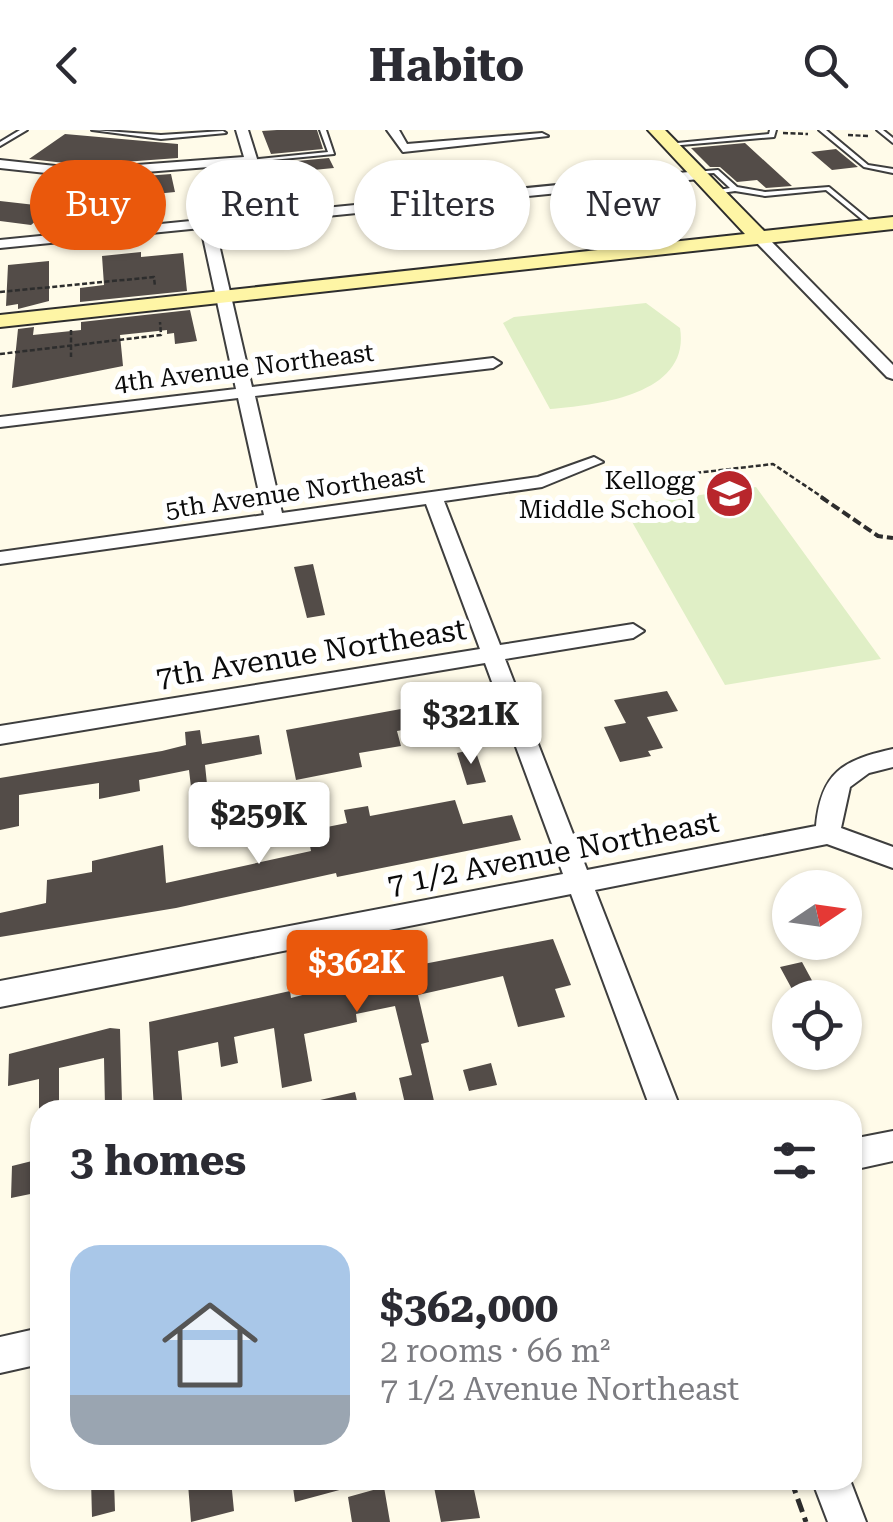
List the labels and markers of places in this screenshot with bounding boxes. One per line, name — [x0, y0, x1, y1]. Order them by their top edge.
place label: Kellogg Middle School — [519, 466, 696, 524]
school or university icon: Kellogg Middle School — [704, 468, 756, 520]
pin: $321K — [401, 682, 541, 767]
pin: $259K — [189, 782, 329, 867]
pin: $362K — [287, 930, 427, 1015]

